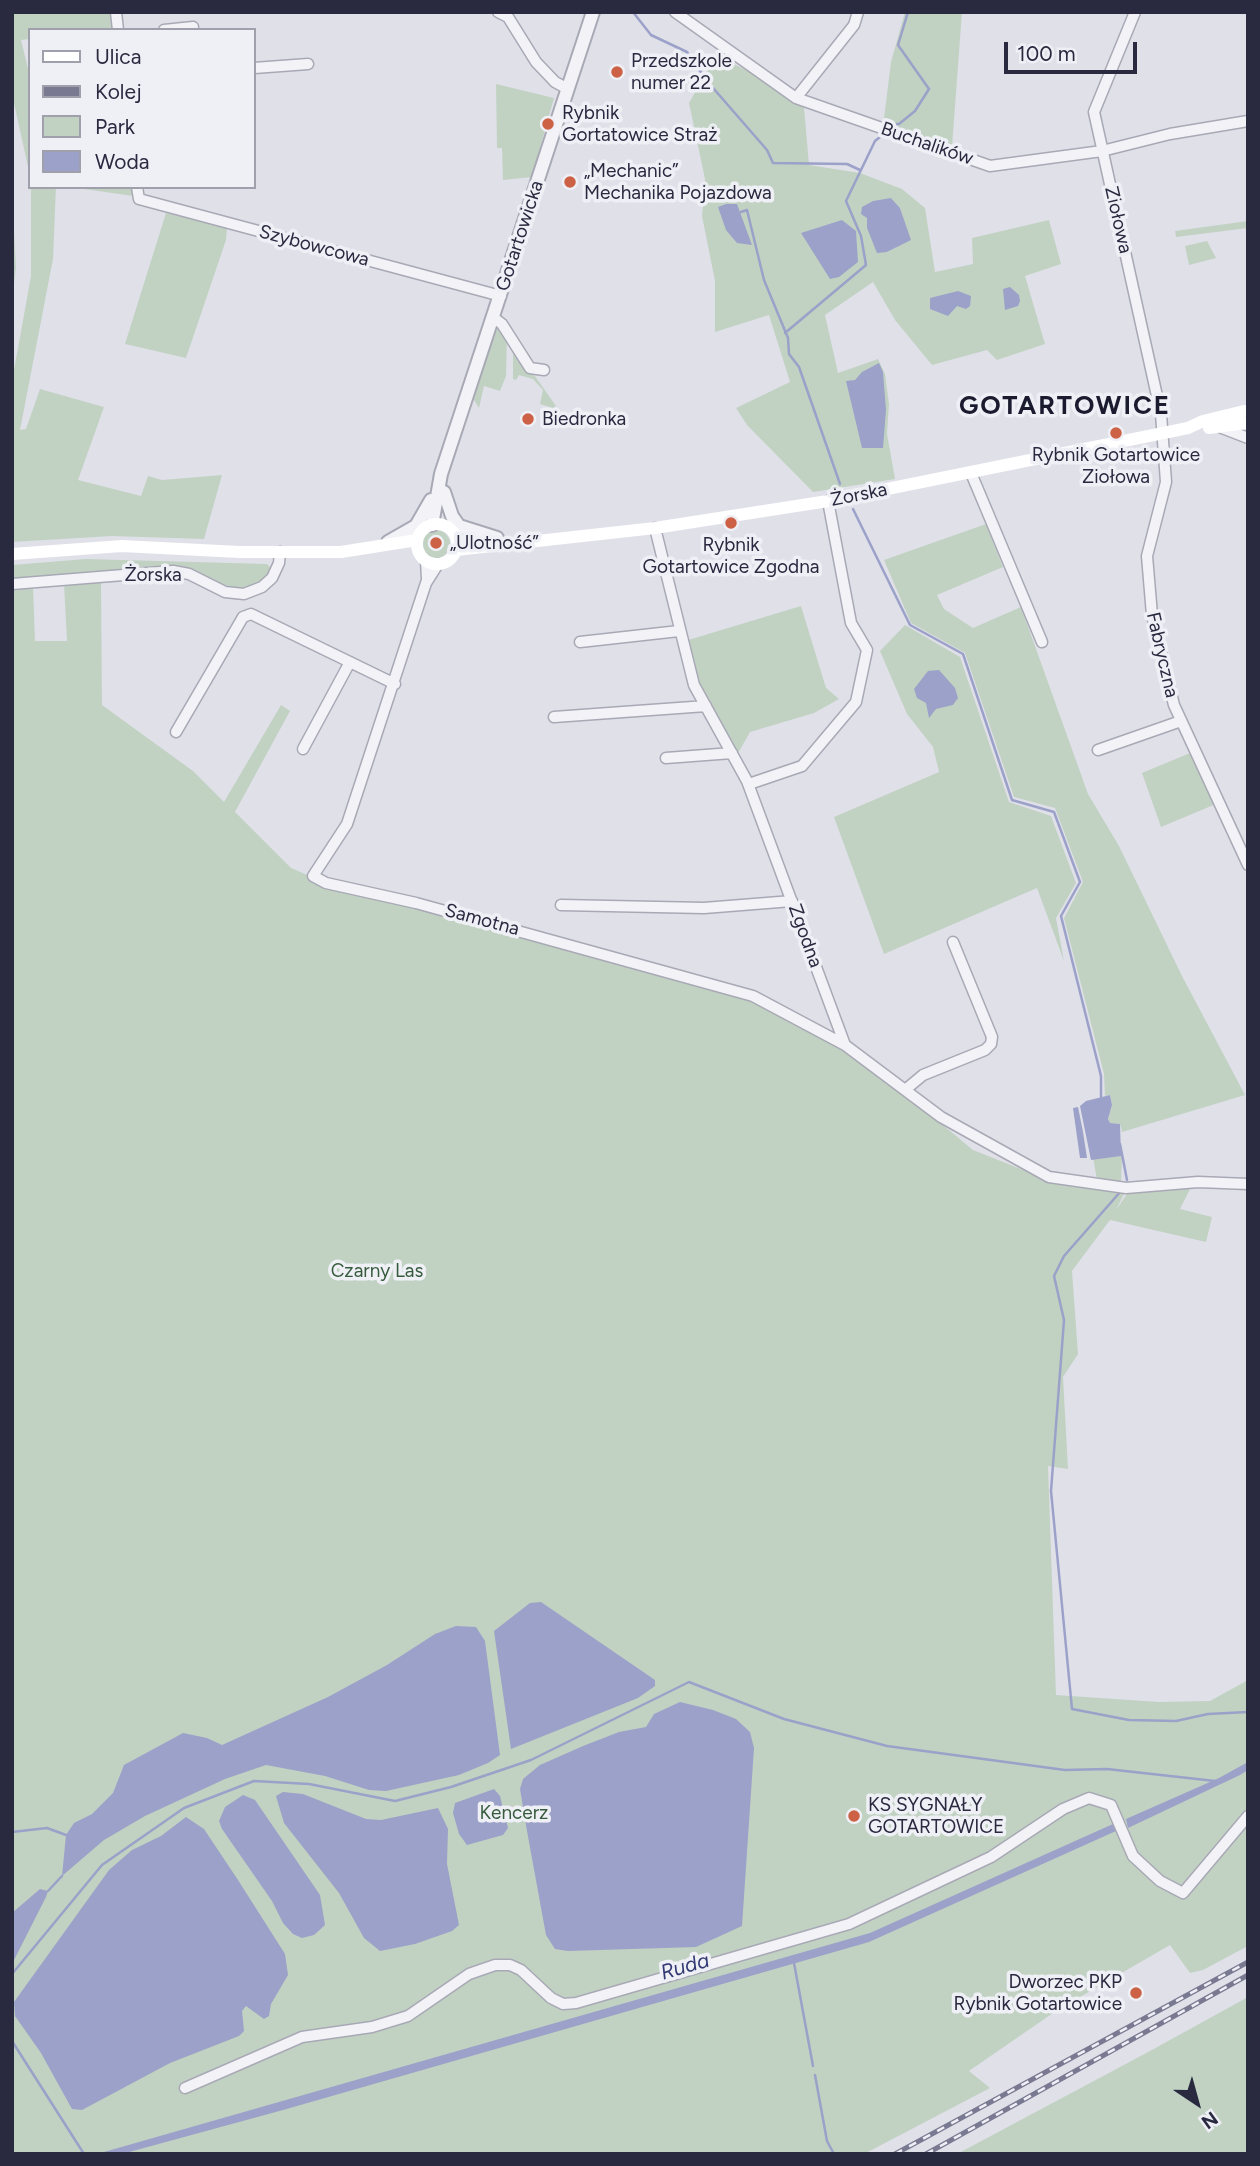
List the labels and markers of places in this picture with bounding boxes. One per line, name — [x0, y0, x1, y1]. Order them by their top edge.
place label: Przedszkole numer 22 — [631, 50, 732, 94]
marker: Przedszkole numer 22 — [609, 64, 625, 80]
place label: Rybnik Gortatowice Straż — [562, 102, 718, 146]
marker: Rybnik Gortatowice Straż — [540, 116, 556, 132]
place label: „Mechanic” Mechanika Pojazdowa — [584, 160, 772, 204]
marker: „Mechanic” Mechanika Pojazdowa — [562, 174, 578, 190]
place label: Biedronka — [542, 408, 626, 430]
marker: Biedronka — [520, 411, 536, 427]
marker: Rybnik Gotartowice Ziołowa — [1108, 425, 1124, 441]
place label: Rybnik Gotartowice Ziołowa — [1032, 444, 1200, 488]
marker: Rybnik Gotartowice Zgodna — [723, 515, 739, 531]
place label: „Ulotność” — [450, 532, 539, 554]
place label: Rybnik Gotartowice Zgodna — [642, 534, 820, 578]
marker: „Ulotność” — [428, 535, 444, 551]
place label: KS SYGNAŁY GOTARTOWICE — [868, 1794, 1004, 1838]
marker: KS SYGNAŁY GOTARTOWICE — [846, 1808, 862, 1824]
place label: Dworzec PKP Rybnik Gotartowice — [954, 1971, 1122, 2015]
marker: Dworzec PKP Rybnik Gotartowice — [1128, 1985, 1144, 2001]

